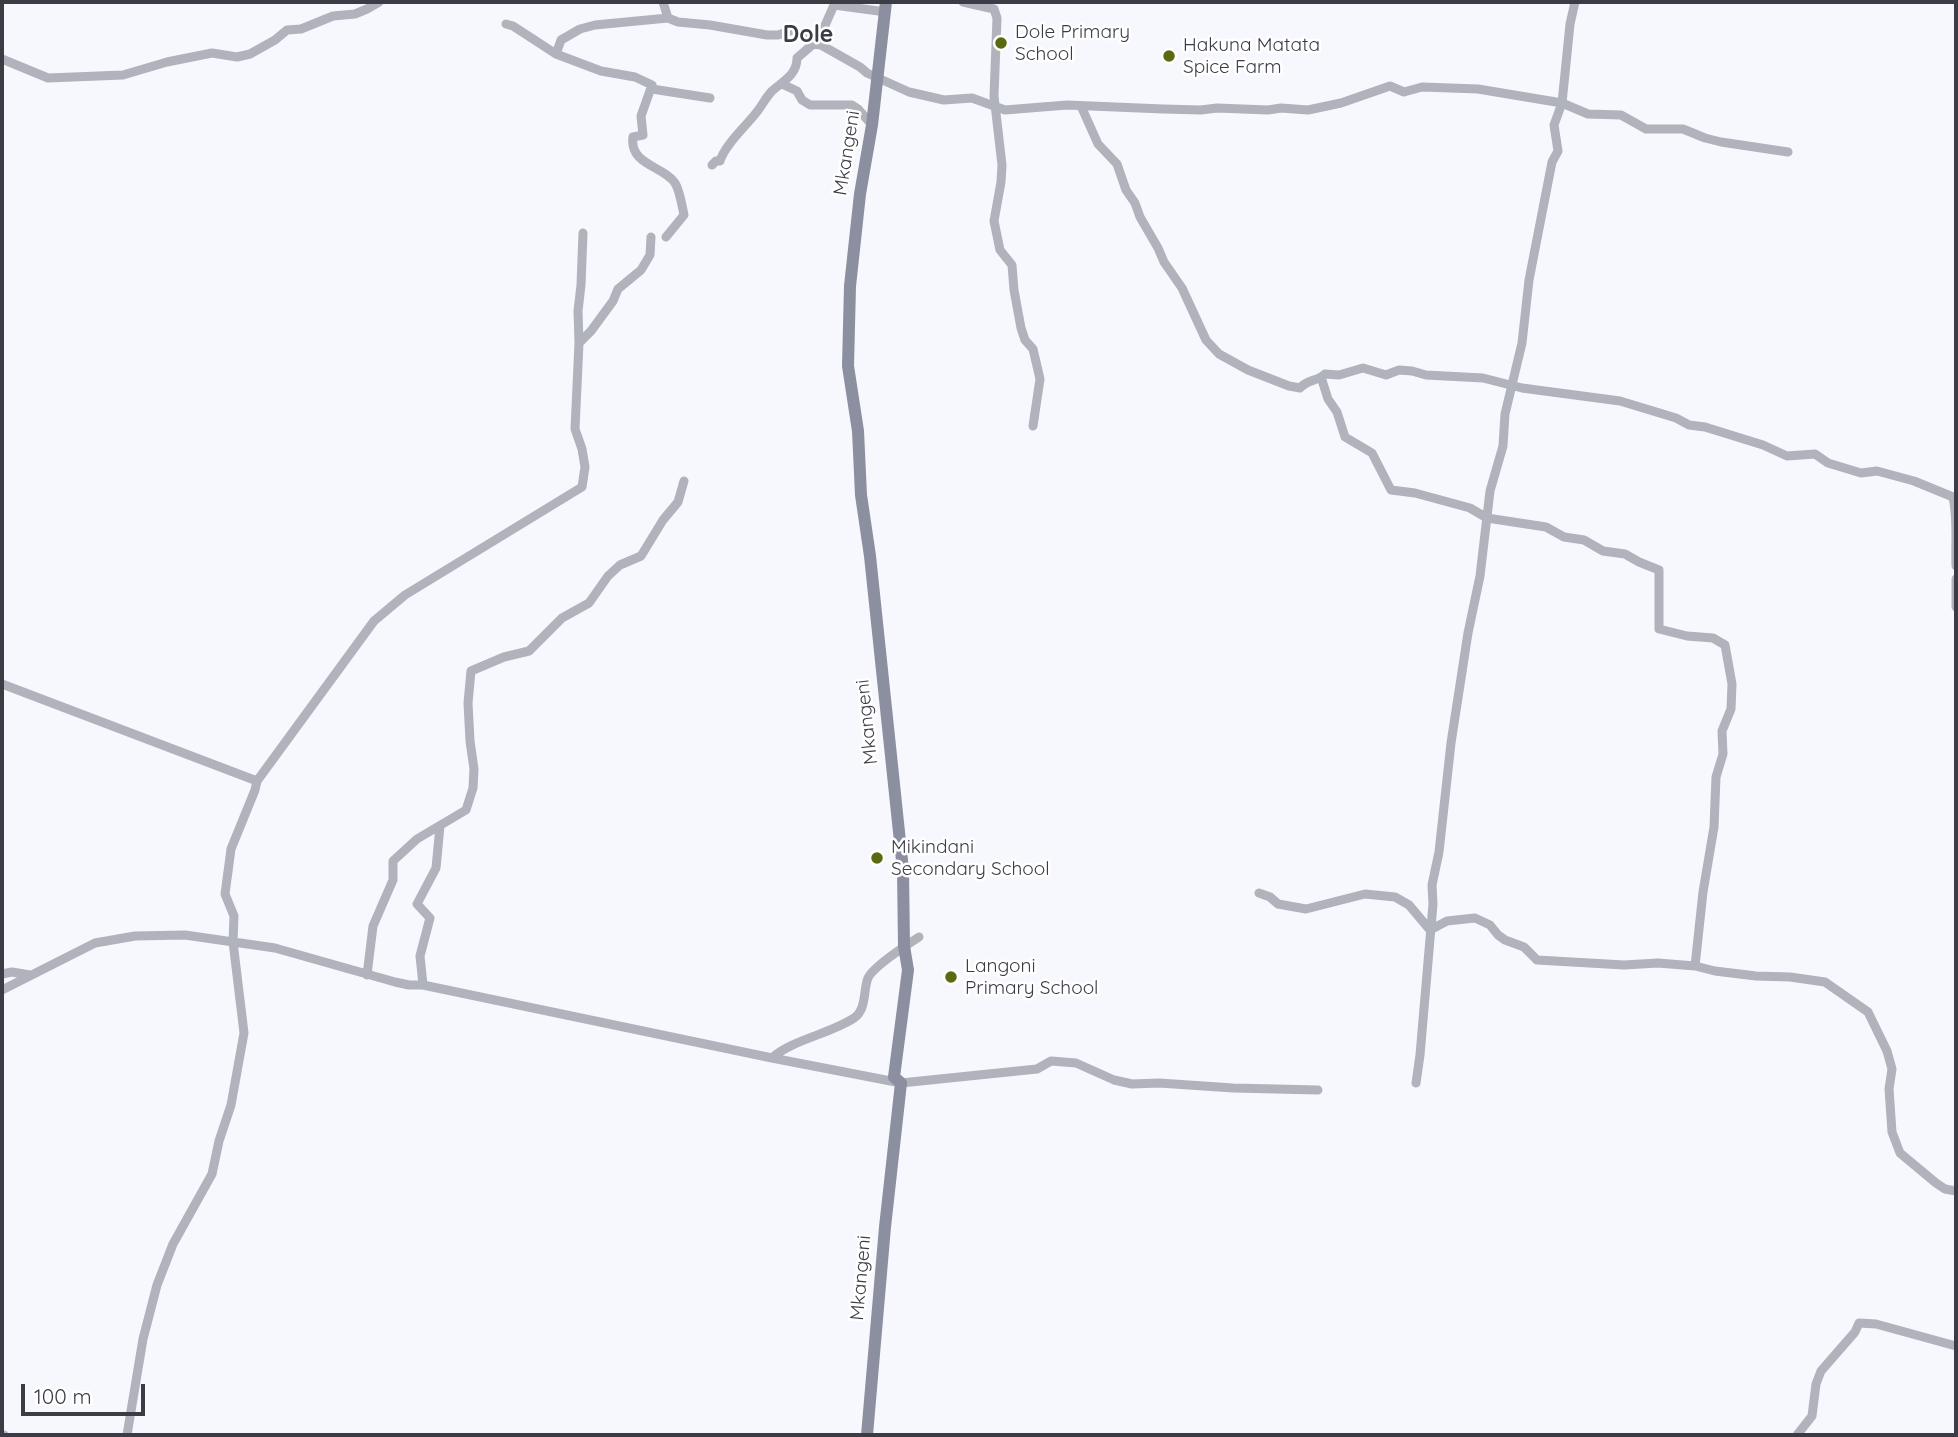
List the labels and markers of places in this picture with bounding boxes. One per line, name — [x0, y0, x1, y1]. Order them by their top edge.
place label: Dole Primary School — [1015, 21, 1130, 65]
place label: Hakuna Matata Spice Farm — [1183, 34, 1320, 78]
marker: Dole Primary School — [993, 35, 1009, 51]
marker: Hakuna Matata Spice Farm — [1161, 48, 1177, 64]
place label: Mikindani Secondary School — [891, 836, 1050, 880]
marker: Mikindani Secondary School — [869, 850, 885, 866]
place label: Langoni Primary School — [965, 955, 1098, 999]
marker: Langoni Primary School — [943, 969, 959, 985]

